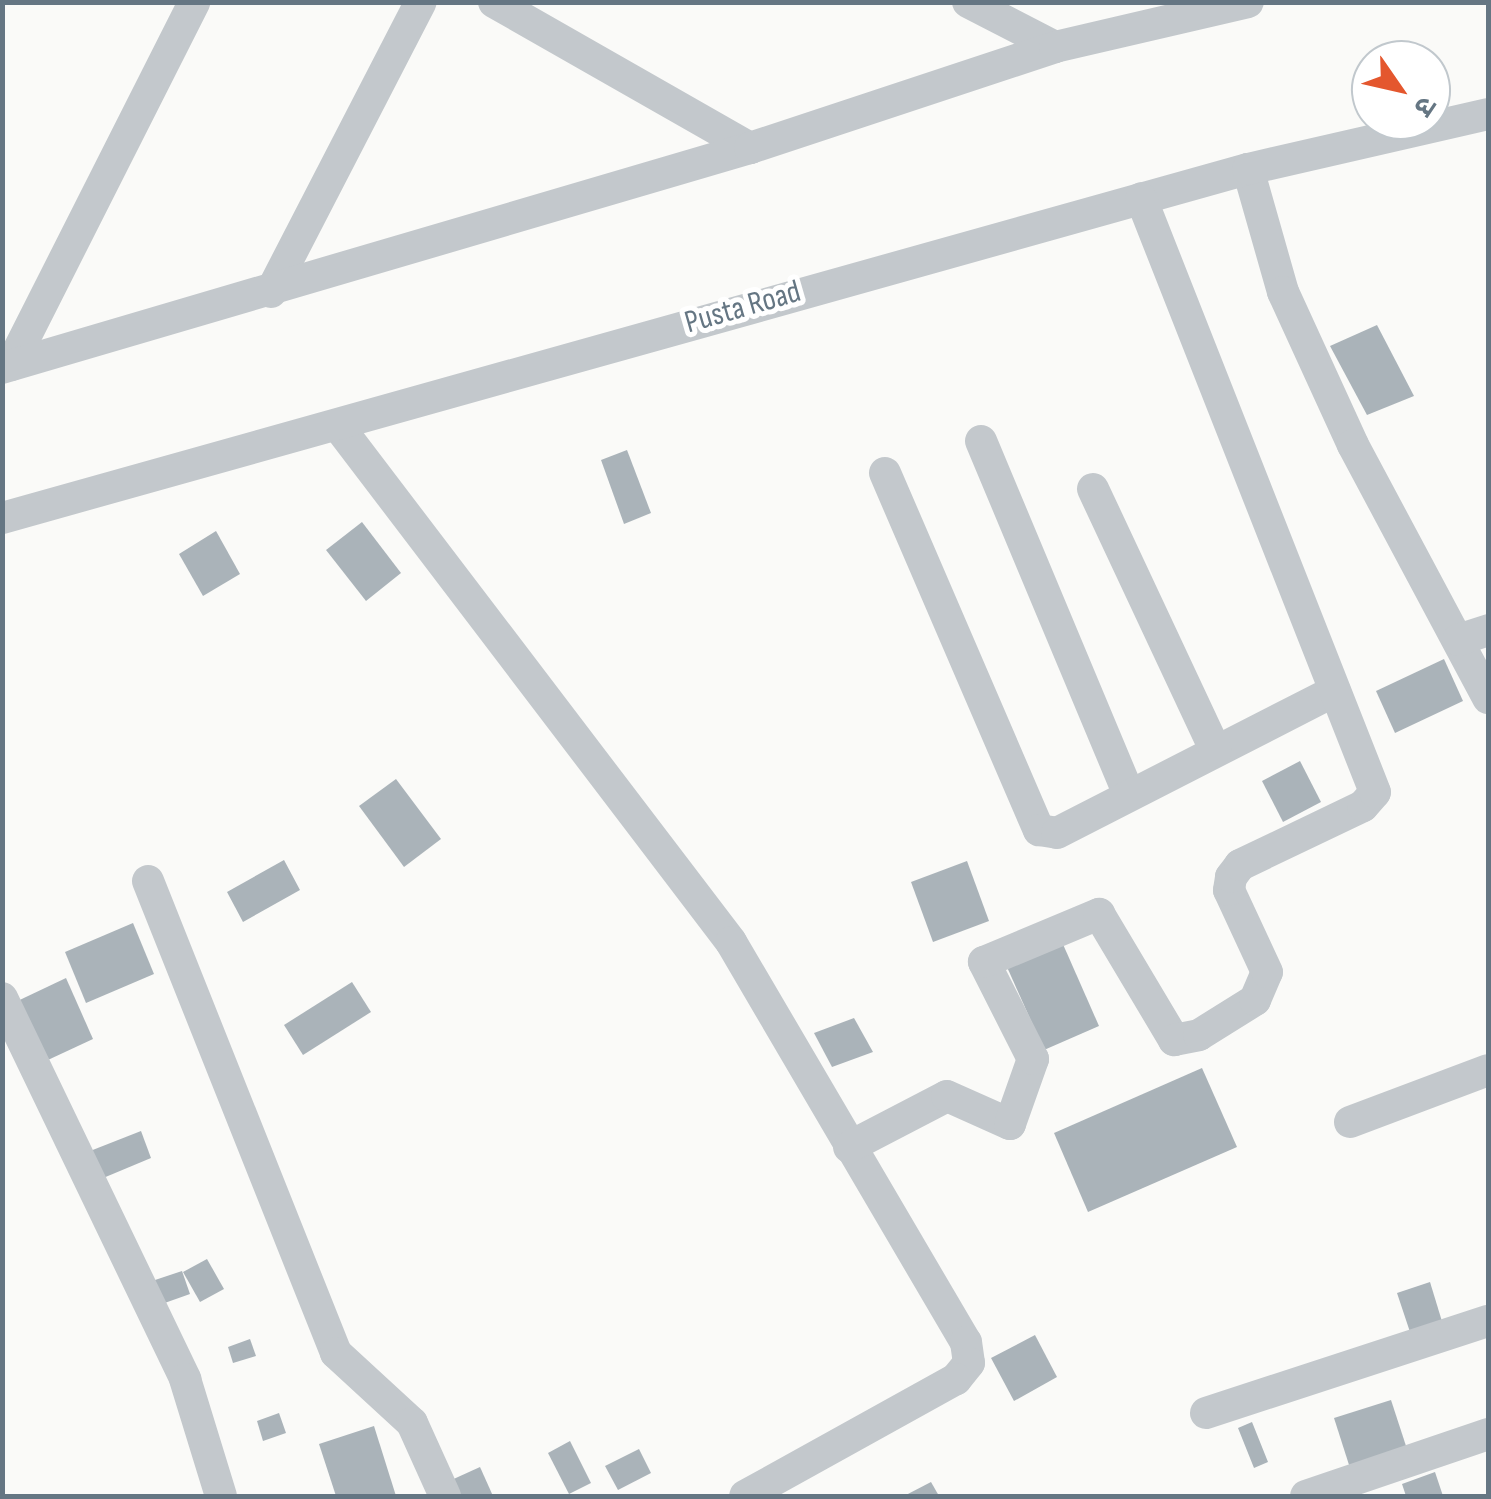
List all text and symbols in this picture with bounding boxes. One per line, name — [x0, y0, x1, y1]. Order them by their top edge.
north arrow — [1351, 40, 1451, 140]
text: उ — [1406, 90, 1443, 122]
street label: Pusta Road — [681, 273, 805, 343]

